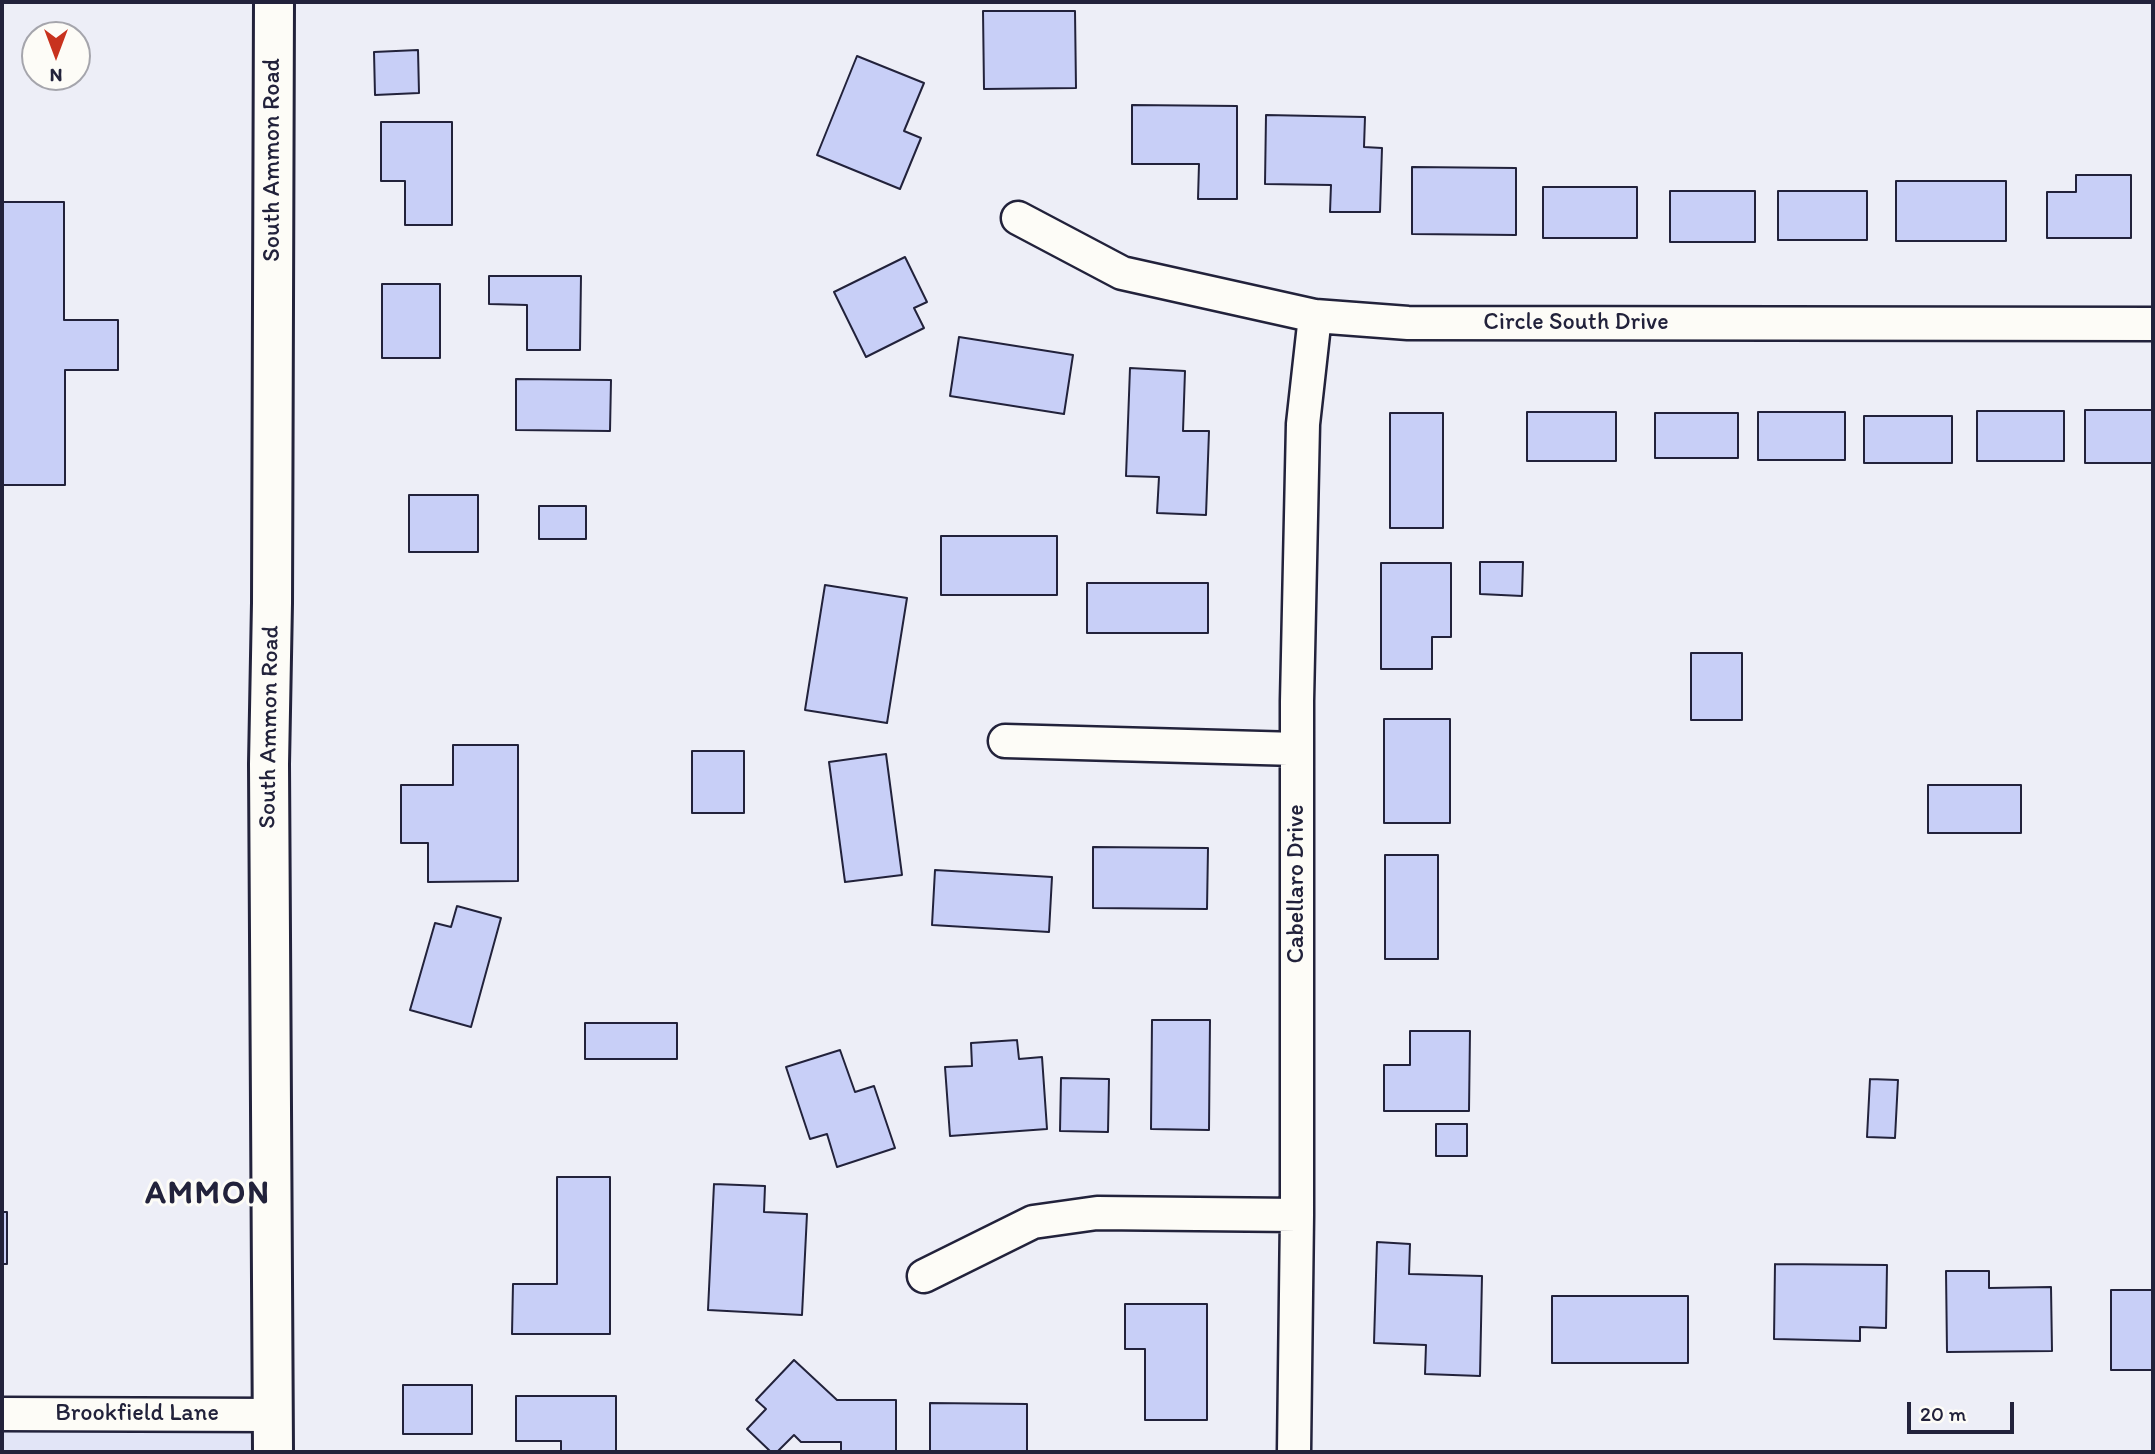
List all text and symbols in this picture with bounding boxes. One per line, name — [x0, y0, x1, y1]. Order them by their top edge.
north arrow — [21, 21, 91, 91]
street label: South Ammon Road — [259, 58, 287, 262]
text: N — [50, 64, 62, 87]
street label: Circle South Drive — [1483, 309, 1669, 337]
street label: South Ammon Road — [254, 625, 286, 829]
street label: Cabellaro Drive — [1283, 804, 1311, 964]
district label: AMMON — [146, 1176, 270, 1214]
scale bar — [1910, 1388, 2017, 1432]
street label: Brookfield Lane — [55, 1400, 219, 1428]
text: 20 m — [1920, 1401, 1966, 1426]

